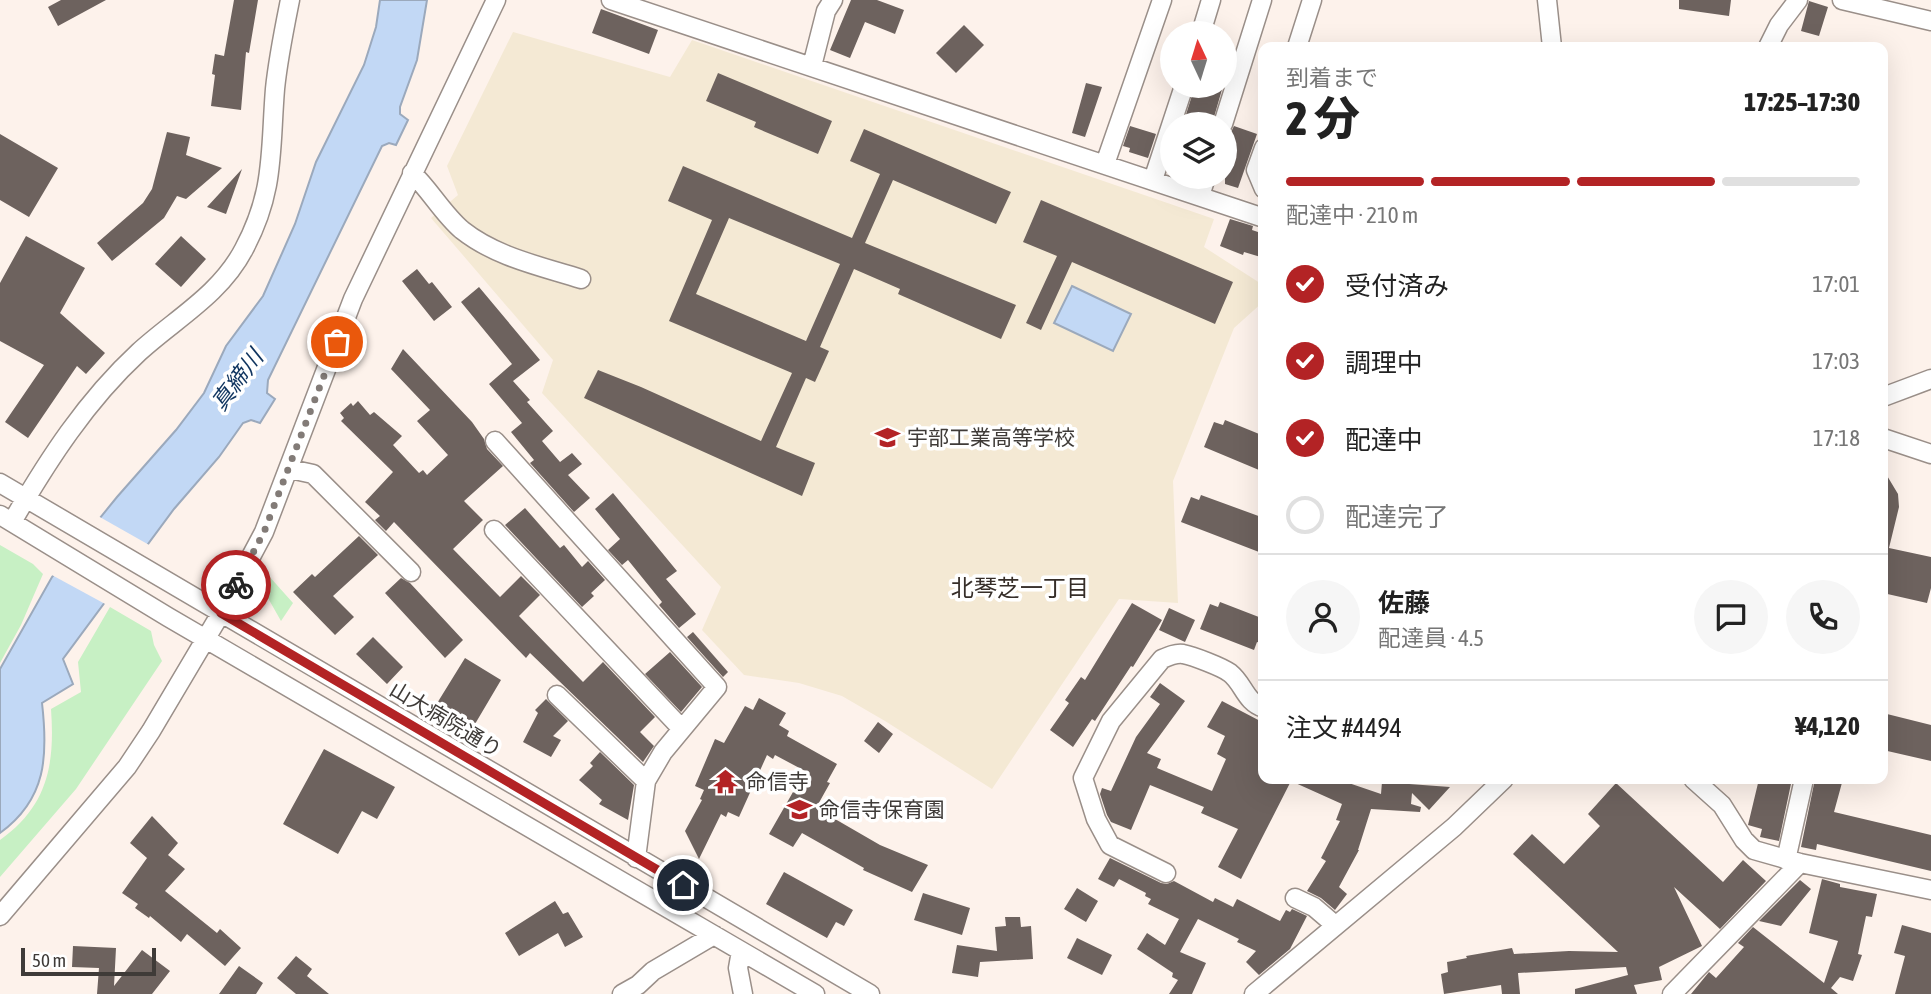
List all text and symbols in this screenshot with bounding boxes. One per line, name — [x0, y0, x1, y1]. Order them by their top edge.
north arrow — [1160, 21, 1237, 98]
map controls — [1160, 21, 1237, 189]
text: 到着まで — [1286, 65, 1378, 91]
text: 17:25–17:30 — [1744, 87, 1860, 117]
text: 2 分 — [1286, 92, 1360, 145]
button: layers — [1160, 112, 1237, 189]
text: 配達中 · 210 m — [1286, 202, 1418, 228]
icon: check — [1286, 265, 1324, 303]
text: 受付済み — [1345, 271, 1449, 301]
text: 17:01 — [1812, 271, 1860, 297]
pin — [307, 312, 367, 372]
icon: bag — [318, 323, 356, 361]
water label: 真締川 — [206, 342, 270, 415]
icon: check — [1286, 342, 1324, 380]
text: 調理中 — [1345, 348, 1423, 378]
text: 17:03 — [1812, 348, 1860, 374]
icon: check — [1286, 419, 1324, 457]
school or university icon: 宇部工業高等学校 — [873, 423, 901, 451]
place label: 宇部工業高等学校 — [907, 425, 1075, 449]
text: 配達中 — [1345, 425, 1423, 455]
text: 17:18 — [1813, 425, 1860, 451]
text: 配達完了 — [1345, 502, 1449, 532]
courier — [201, 550, 271, 620]
icon: bike — [217, 566, 255, 604]
district label: 北琴芝一丁目 — [951, 575, 1089, 601]
button: person — [1286, 580, 1360, 654]
button: chat — [1694, 580, 1768, 654]
button: phone — [1786, 580, 1860, 654]
text: 佐藤 — [1378, 588, 1430, 618]
text: 配達員 · 4.5 — [1378, 625, 1484, 651]
street label: 山大病院通り — [386, 676, 506, 762]
text: ¥4,120 — [1795, 711, 1860, 741]
text: 注文 #4494 — [1286, 713, 1402, 743]
temple icon: 命信寺 — [712, 767, 740, 795]
place label: 命信寺 — [746, 769, 809, 793]
school or university icon: 命信寺保育園 — [785, 795, 813, 823]
place label: 命信寺保育園 — [819, 797, 945, 821]
pin — [653, 855, 713, 915]
icon: home — [664, 866, 702, 904]
scale bar — [21, 945, 156, 977]
text: 50 m — [32, 949, 66, 971]

